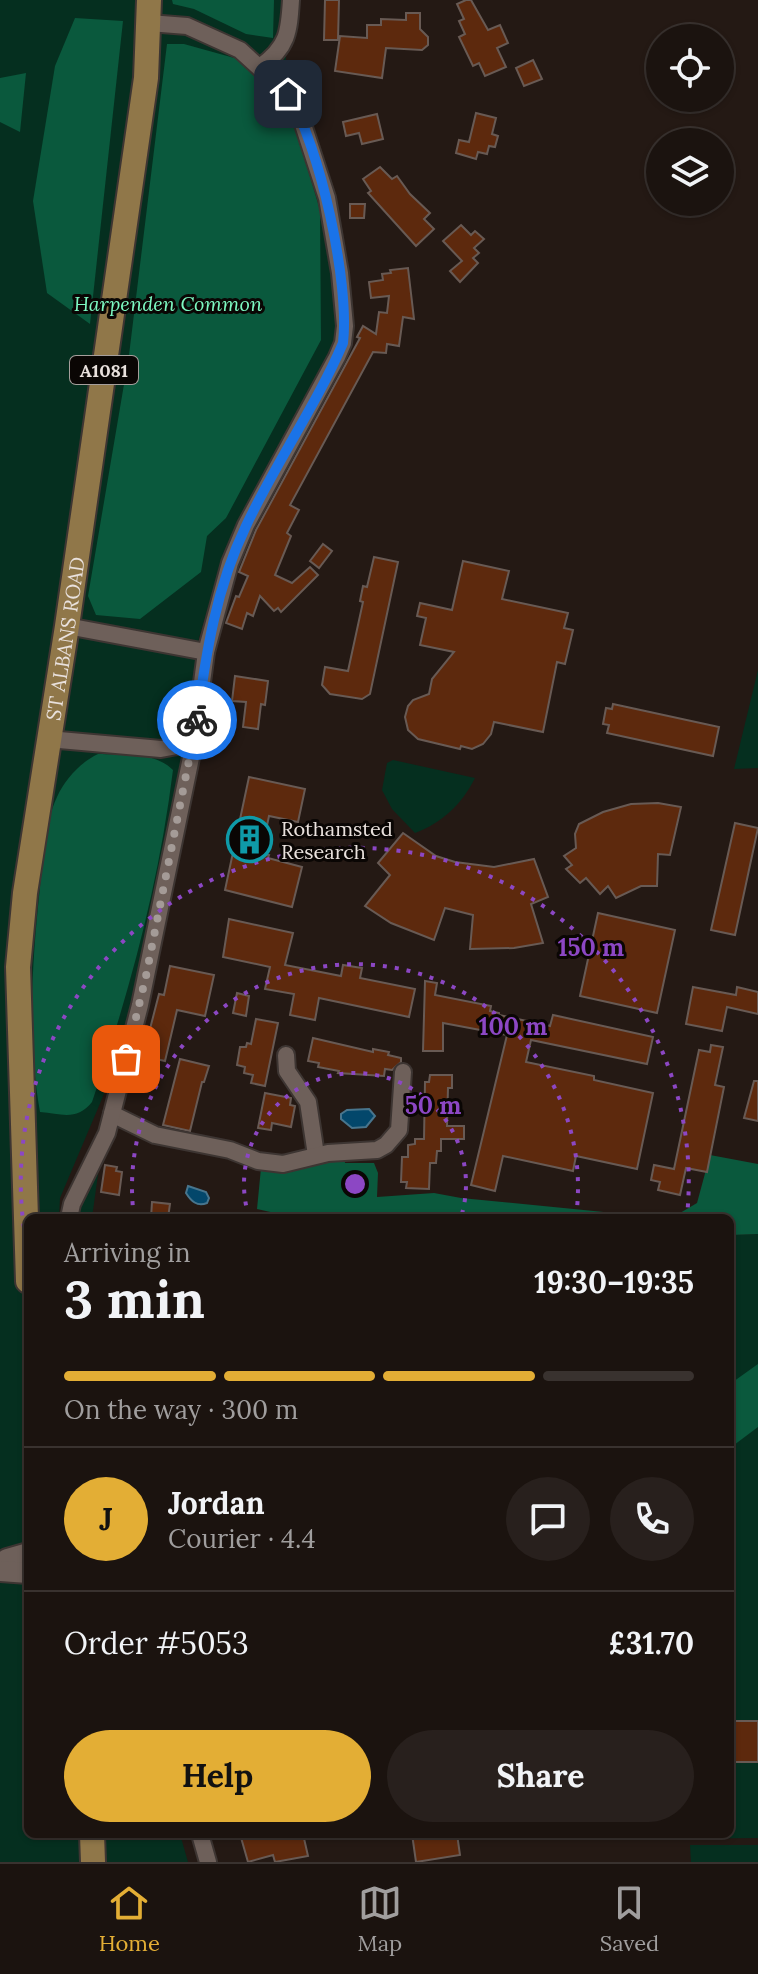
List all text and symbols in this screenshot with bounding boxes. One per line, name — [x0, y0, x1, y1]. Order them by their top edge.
map controls — [646, 24, 734, 216]
button: locate — [646, 24, 734, 112]
pin — [254, 60, 322, 128]
icon: home — [266, 72, 310, 116]
button: layers — [646, 128, 734, 216]
park label: Harpenden Common — [74, 291, 263, 316]
road number: A1081 — [70, 356, 138, 384]
street label: ST ALBANS ROAD — [40, 555, 89, 722]
courier — [157, 680, 237, 760]
icon: bike — [175, 698, 219, 742]
building icon: Rothamsted Research — [226, 815, 274, 863]
place label: Rothamsted Research — [281, 816, 393, 864]
text: 150 m — [558, 932, 624, 963]
text: 100 m — [479, 1011, 547, 1042]
pin — [92, 1025, 160, 1093]
icon: bag — [104, 1037, 148, 1081]
text: 50 m — [405, 1090, 461, 1121]
centre of rings — [341, 1170, 369, 1198]
text: Arriving in — [64, 1236, 191, 1269]
text: 19:30–19:35 — [534, 1263, 694, 1301]
text: 3 min — [64, 1266, 205, 1332]
text: On the way · 300 m — [64, 1393, 298, 1426]
button: chat — [506, 1477, 590, 1561]
button: phone — [610, 1477, 694, 1561]
text: Jordan — [168, 1484, 265, 1522]
text: J — [99, 1500, 113, 1538]
text: Courier · 4.4 — [168, 1522, 316, 1555]
text: Order #5053 — [64, 1624, 249, 1662]
text: £31.70 — [609, 1624, 694, 1662]
button: Help — [64, 1730, 371, 1822]
button: Share — [387, 1730, 694, 1822]
tab: Home — [99, 1881, 160, 1957]
tab: Map — [357, 1881, 402, 1957]
tab: Saved — [600, 1881, 659, 1957]

